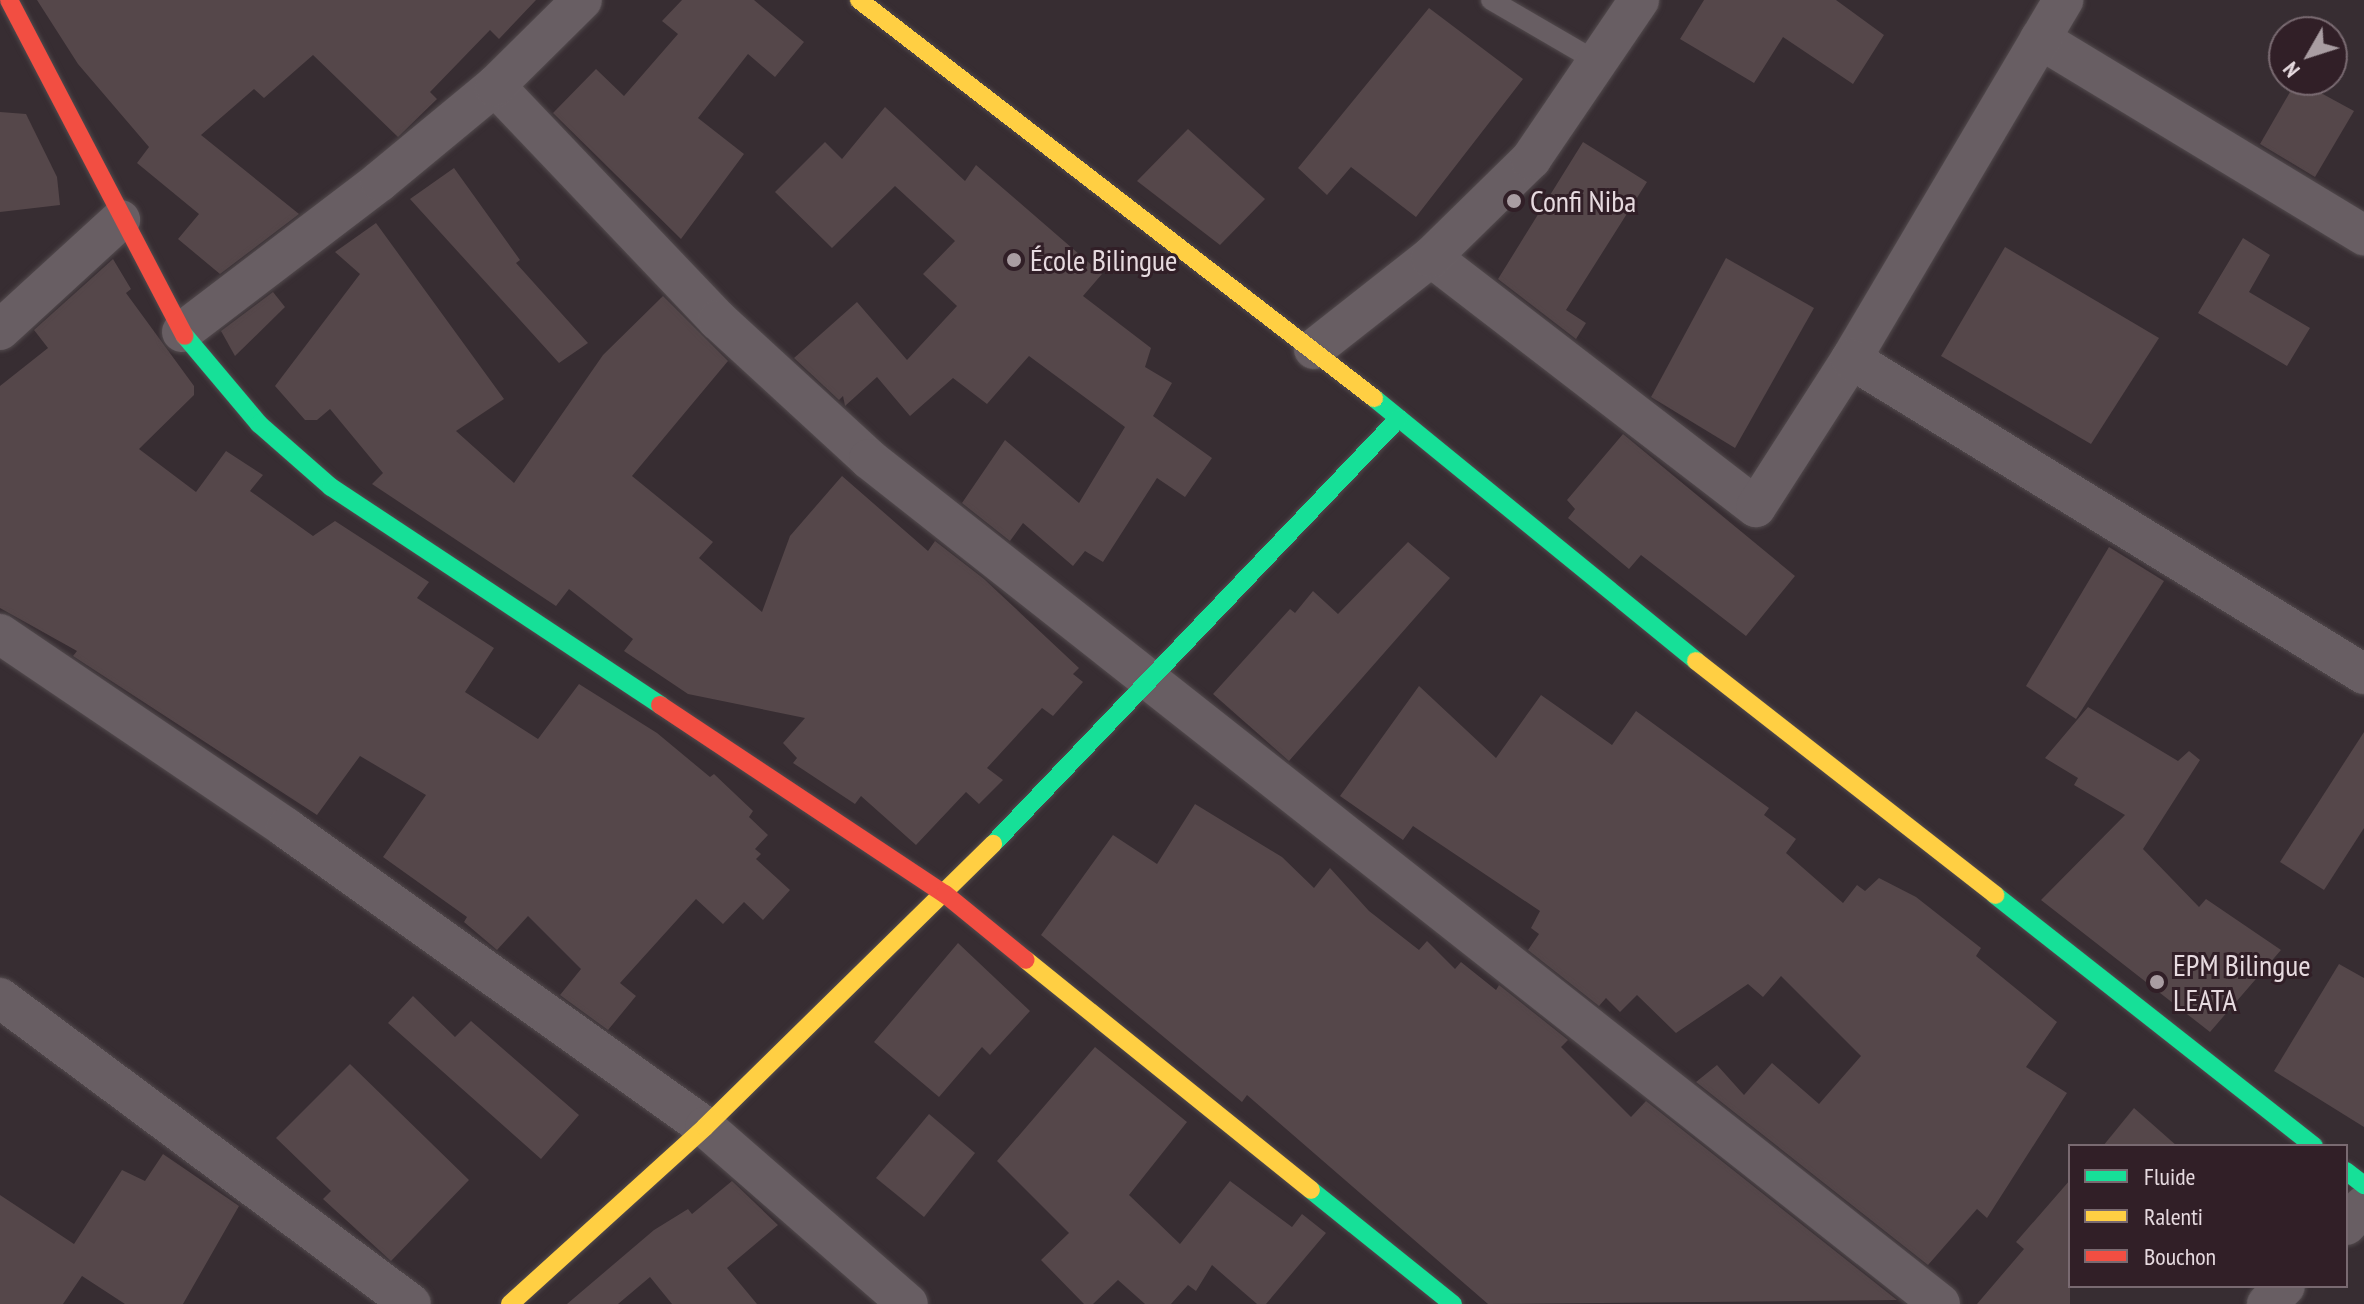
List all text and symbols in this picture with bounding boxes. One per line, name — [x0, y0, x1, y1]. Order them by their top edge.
north arrow — [2268, 16, 2348, 96]
text: N — [2276, 56, 2306, 83]
place label: Confi Niba — [1530, 183, 1636, 219]
marker: Confi Niba — [1505, 192, 1523, 210]
place label: École Bilingue — [1030, 242, 1177, 278]
marker: École Bilingue — [1005, 251, 1023, 269]
place label: EPM Bilingue LEATA — [2173, 947, 2311, 1018]
marker: EPM Bilingue LEATA — [2148, 973, 2166, 991]
legend — [2068, 1144, 2348, 1288]
text: Fluide — [2144, 1161, 2195, 1192]
text: Ralenti — [2144, 1201, 2203, 1232]
text: Bouchon — [2144, 1241, 2216, 1272]

